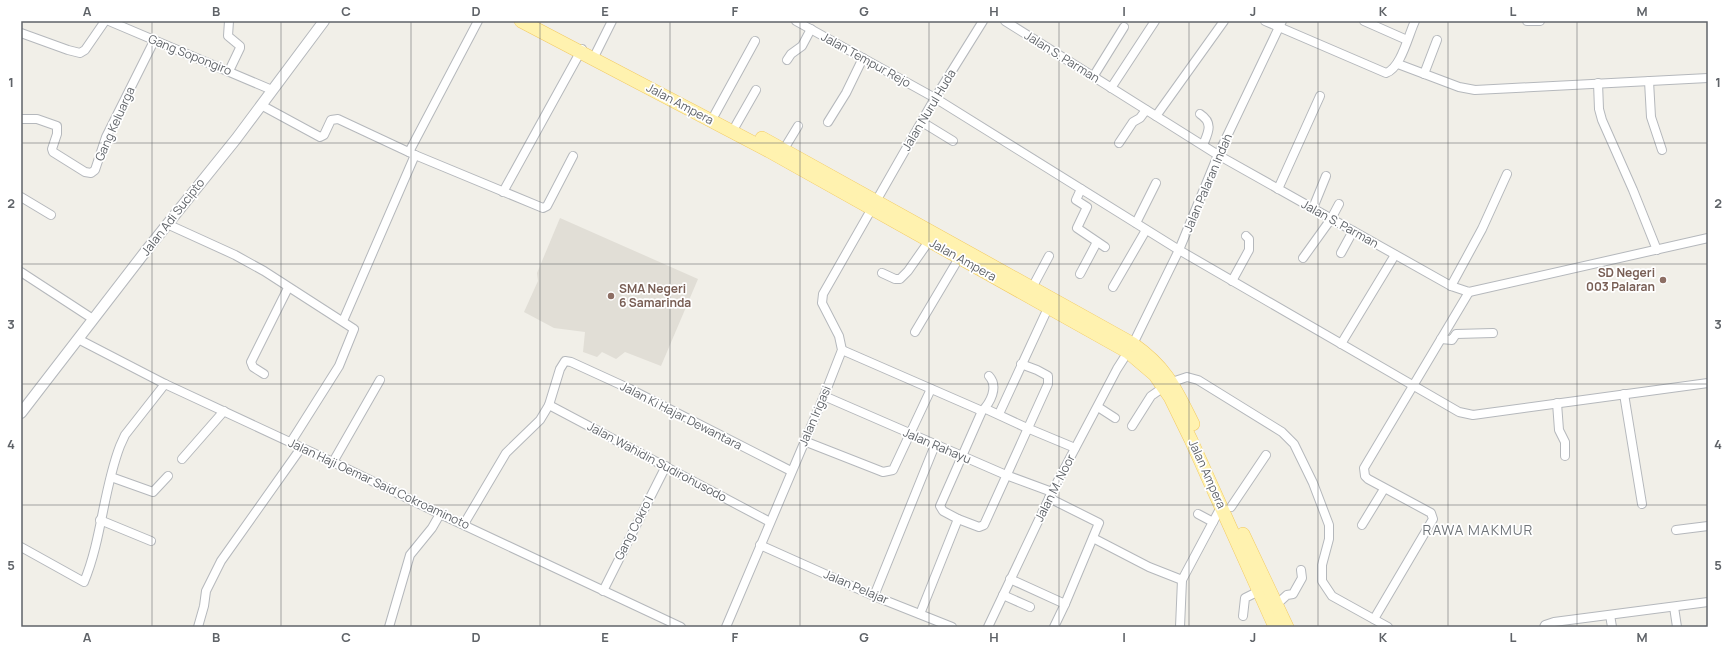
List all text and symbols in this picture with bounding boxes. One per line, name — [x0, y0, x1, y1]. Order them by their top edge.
text: A — [83, 2, 92, 20]
text: B — [212, 2, 220, 20]
text: C — [341, 2, 351, 20]
text: D — [471, 2, 481, 20]
text: E — [601, 2, 609, 20]
text: F — [732, 2, 739, 20]
text: G — [859, 2, 869, 20]
text: H — [989, 2, 999, 20]
text: I — [1122, 2, 1126, 20]
text: J — [1250, 2, 1256, 20]
text: K — [1379, 2, 1388, 20]
text: L — [1510, 2, 1517, 20]
text: M — [1636, 2, 1648, 20]
street label: Jalan S. Parman — [1021, 27, 1103, 86]
street label: Jalan Tempur Rejo — [818, 28, 914, 91]
street label: Gang Sopongiro — [146, 30, 235, 79]
street label: Jalan Nurul Huda — [898, 66, 960, 154]
text: 1 — [8, 73, 14, 91]
text: 1 — [1715, 73, 1721, 91]
street label: Jalan Ampera — [644, 79, 717, 128]
street label: Gang Keluarga — [91, 84, 139, 164]
street label: Jalan Palaran Indah — [1179, 131, 1236, 235]
street label: Jalan Adi Sucipto — [137, 175, 208, 259]
text: 2 — [7, 194, 15, 212]
text: 2 — [1714, 194, 1722, 212]
street label: Jalan S. Parman — [1299, 195, 1382, 252]
street label: Jalan Ampera — [927, 234, 1000, 285]
place label: SD Negeri 003 Palaran — [1586, 264, 1655, 295]
marker: SD Negeri 003 Palaran — [1658, 275, 1668, 285]
place label: SMA Negeri 6 Samarinda — [619, 280, 691, 311]
marker: SMA Negeri 6 Samarinda — [606, 291, 616, 301]
text: 3 — [7, 315, 15, 333]
text: 3 — [1714, 315, 1722, 333]
street label: Jalan Ki Hajar Dewantara — [617, 377, 745, 454]
street label: Jalan Irigasi — [794, 383, 835, 449]
street label: Jalan Wahidin Sudirohusodo — [585, 418, 730, 506]
street label: Jalan Rahayu — [901, 424, 974, 468]
street label: Jalan Haji Oemar Said Cokroaminoto — [286, 434, 473, 533]
text: 4 — [7, 435, 15, 453]
text: 4 — [1714, 435, 1722, 453]
street label: Jalan Ampera — [1185, 437, 1230, 511]
street label: Jalan M. Noor — [1030, 451, 1079, 524]
street label: Gang Cokro I — [610, 493, 657, 563]
district label: RAWA MAKMUR — [1423, 520, 1533, 539]
text: 5 — [7, 556, 15, 574]
text: 5 — [1714, 556, 1722, 574]
street label: Jalan Pelajar — [821, 565, 892, 608]
text: A — [83, 628, 92, 646]
text: B — [212, 628, 220, 646]
text: C — [341, 628, 351, 646]
text: D — [471, 628, 481, 646]
text: E — [601, 628, 609, 646]
text: F — [732, 628, 739, 646]
text: G — [859, 628, 869, 646]
text: H — [989, 628, 999, 646]
text: I — [1122, 628, 1126, 646]
text: J — [1250, 628, 1256, 646]
text: K — [1379, 628, 1388, 646]
text: L — [1510, 628, 1517, 646]
text: M — [1636, 628, 1648, 646]

